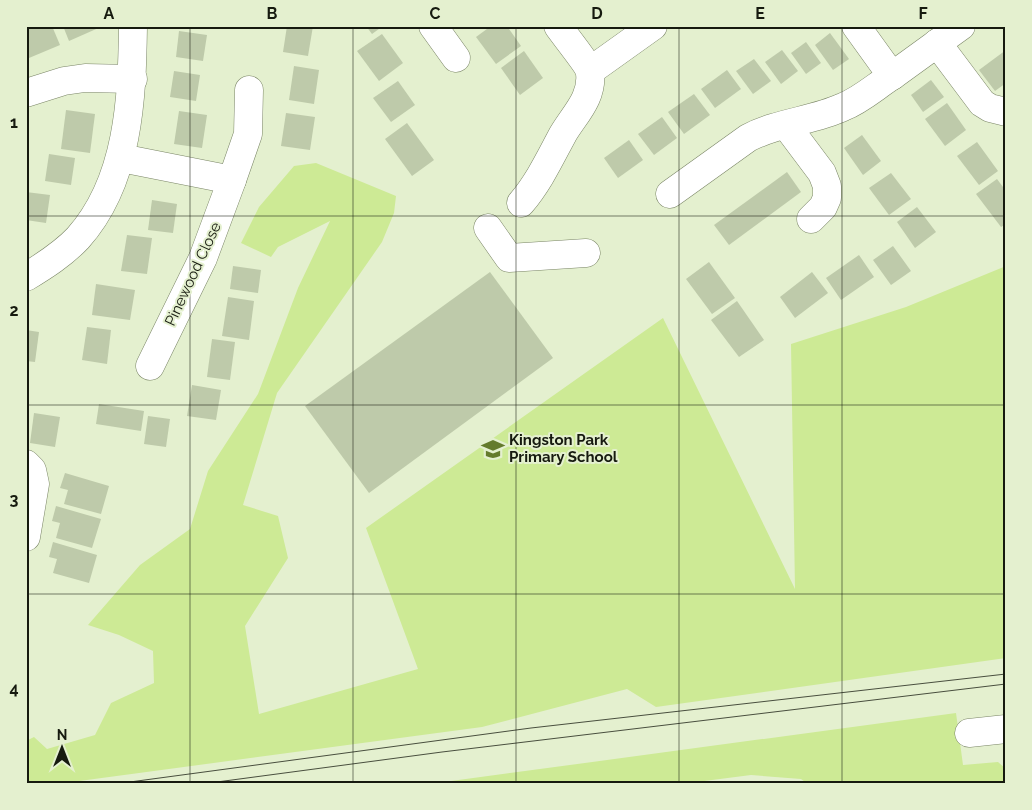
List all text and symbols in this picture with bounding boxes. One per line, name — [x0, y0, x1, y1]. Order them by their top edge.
text: A — [104, 4, 115, 23]
text: B — [267, 4, 278, 23]
text: C — [430, 4, 441, 23]
text: D — [591, 4, 603, 23]
text: E — [755, 4, 765, 23]
text: F — [918, 4, 928, 23]
text: 1 — [10, 113, 18, 132]
street label: Pinewood Close — [161, 219, 225, 329]
text: 2 — [9, 301, 19, 320]
place label: Kingston Park Primary School — [509, 431, 618, 466]
school or university icon: Kingston Park Primary School — [480, 436, 506, 462]
text: 3 — [10, 490, 19, 509]
text: 4 — [9, 679, 19, 698]
north arrow — [38, 722, 88, 772]
text: N — [57, 727, 67, 743]

